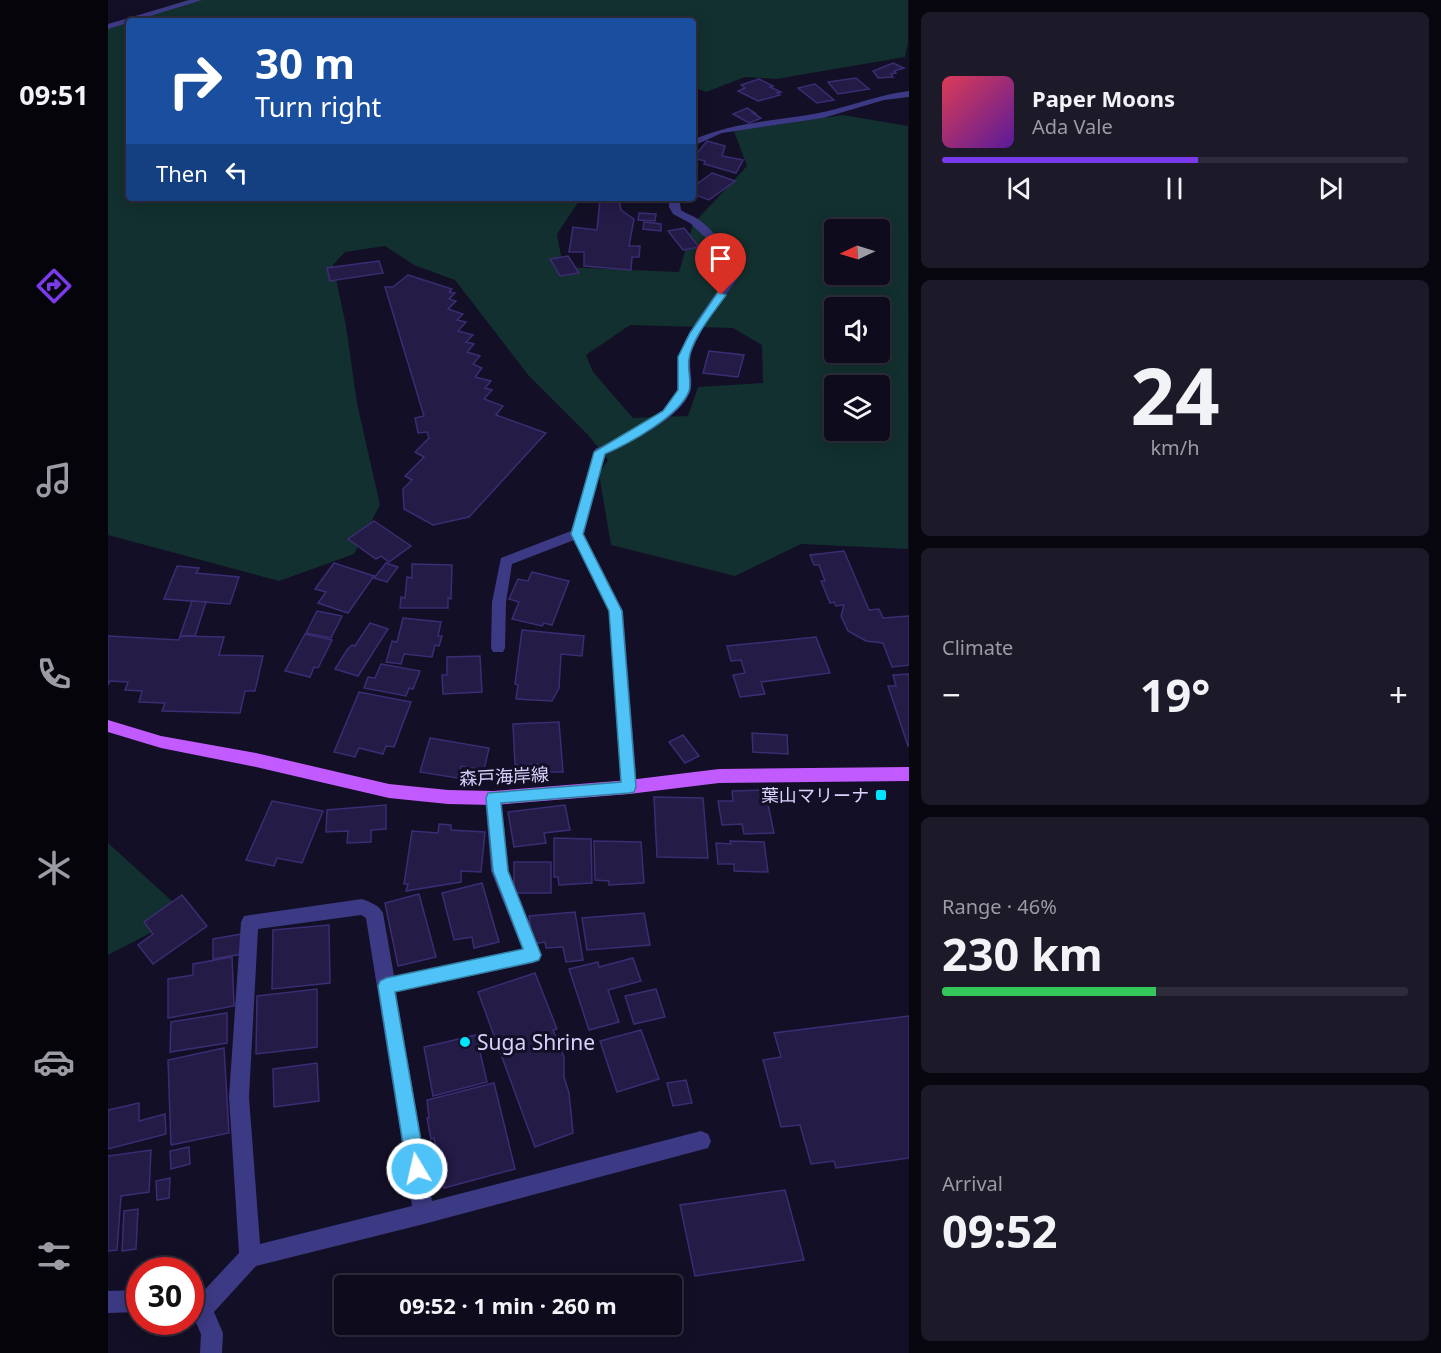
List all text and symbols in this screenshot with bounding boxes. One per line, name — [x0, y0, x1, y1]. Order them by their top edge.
text: 30 m — [255, 34, 355, 91]
icon: right — [156, 42, 234, 120]
text: 09:51 — [19, 76, 89, 113]
text: Paper Moons — [1032, 83, 1175, 113]
text: Turn right — [255, 88, 381, 125]
text: Ada Vale — [1032, 113, 1113, 140]
icon: left — [220, 156, 253, 189]
text: Then — [156, 158, 208, 188]
icon: previous — [1003, 172, 1036, 205]
icon: pause — [1158, 172, 1191, 205]
icon: next — [1314, 172, 1347, 205]
north arrow — [824, 219, 890, 285]
map controls — [824, 219, 890, 441]
pin — [695, 233, 746, 295]
icon: arrive — [704, 242, 737, 275]
icon: directions — [33, 265, 75, 307]
button: sound — [824, 297, 890, 363]
text: 24 — [1130, 342, 1220, 448]
button: layers — [824, 375, 890, 441]
text: km/h — [1150, 434, 1200, 461]
icon: music — [33, 459, 75, 501]
text: Climate — [942, 634, 1013, 661]
icon: phone — [33, 653, 75, 695]
text: 19° — [1140, 664, 1210, 725]
text: − — [942, 672, 961, 717]
text: + — [1389, 672, 1408, 717]
street label: 森戸海岸線 — [458, 762, 550, 790]
place label: 葉山マリーナ — [761, 783, 869, 807]
marker: 葉山マリーナ — [874, 788, 888, 802]
icon: climate — [33, 847, 75, 889]
text: Range · 46% — [942, 893, 1057, 920]
text: 230 km — [942, 923, 1103, 984]
place label: Suga Shrine — [477, 1028, 595, 1056]
marker: Suga Shrine — [458, 1035, 472, 1049]
icon: car — [33, 1041, 75, 1083]
position arrow — [385, 1137, 449, 1201]
text: Arrival — [942, 1170, 1003, 1197]
text: 09:52 — [942, 1200, 1058, 1261]
icon: filters — [33, 1235, 75, 1277]
speed limit sign: 30 — [126, 1257, 204, 1335]
text: 09:52 · 1 min · 260 m — [399, 1290, 617, 1320]

